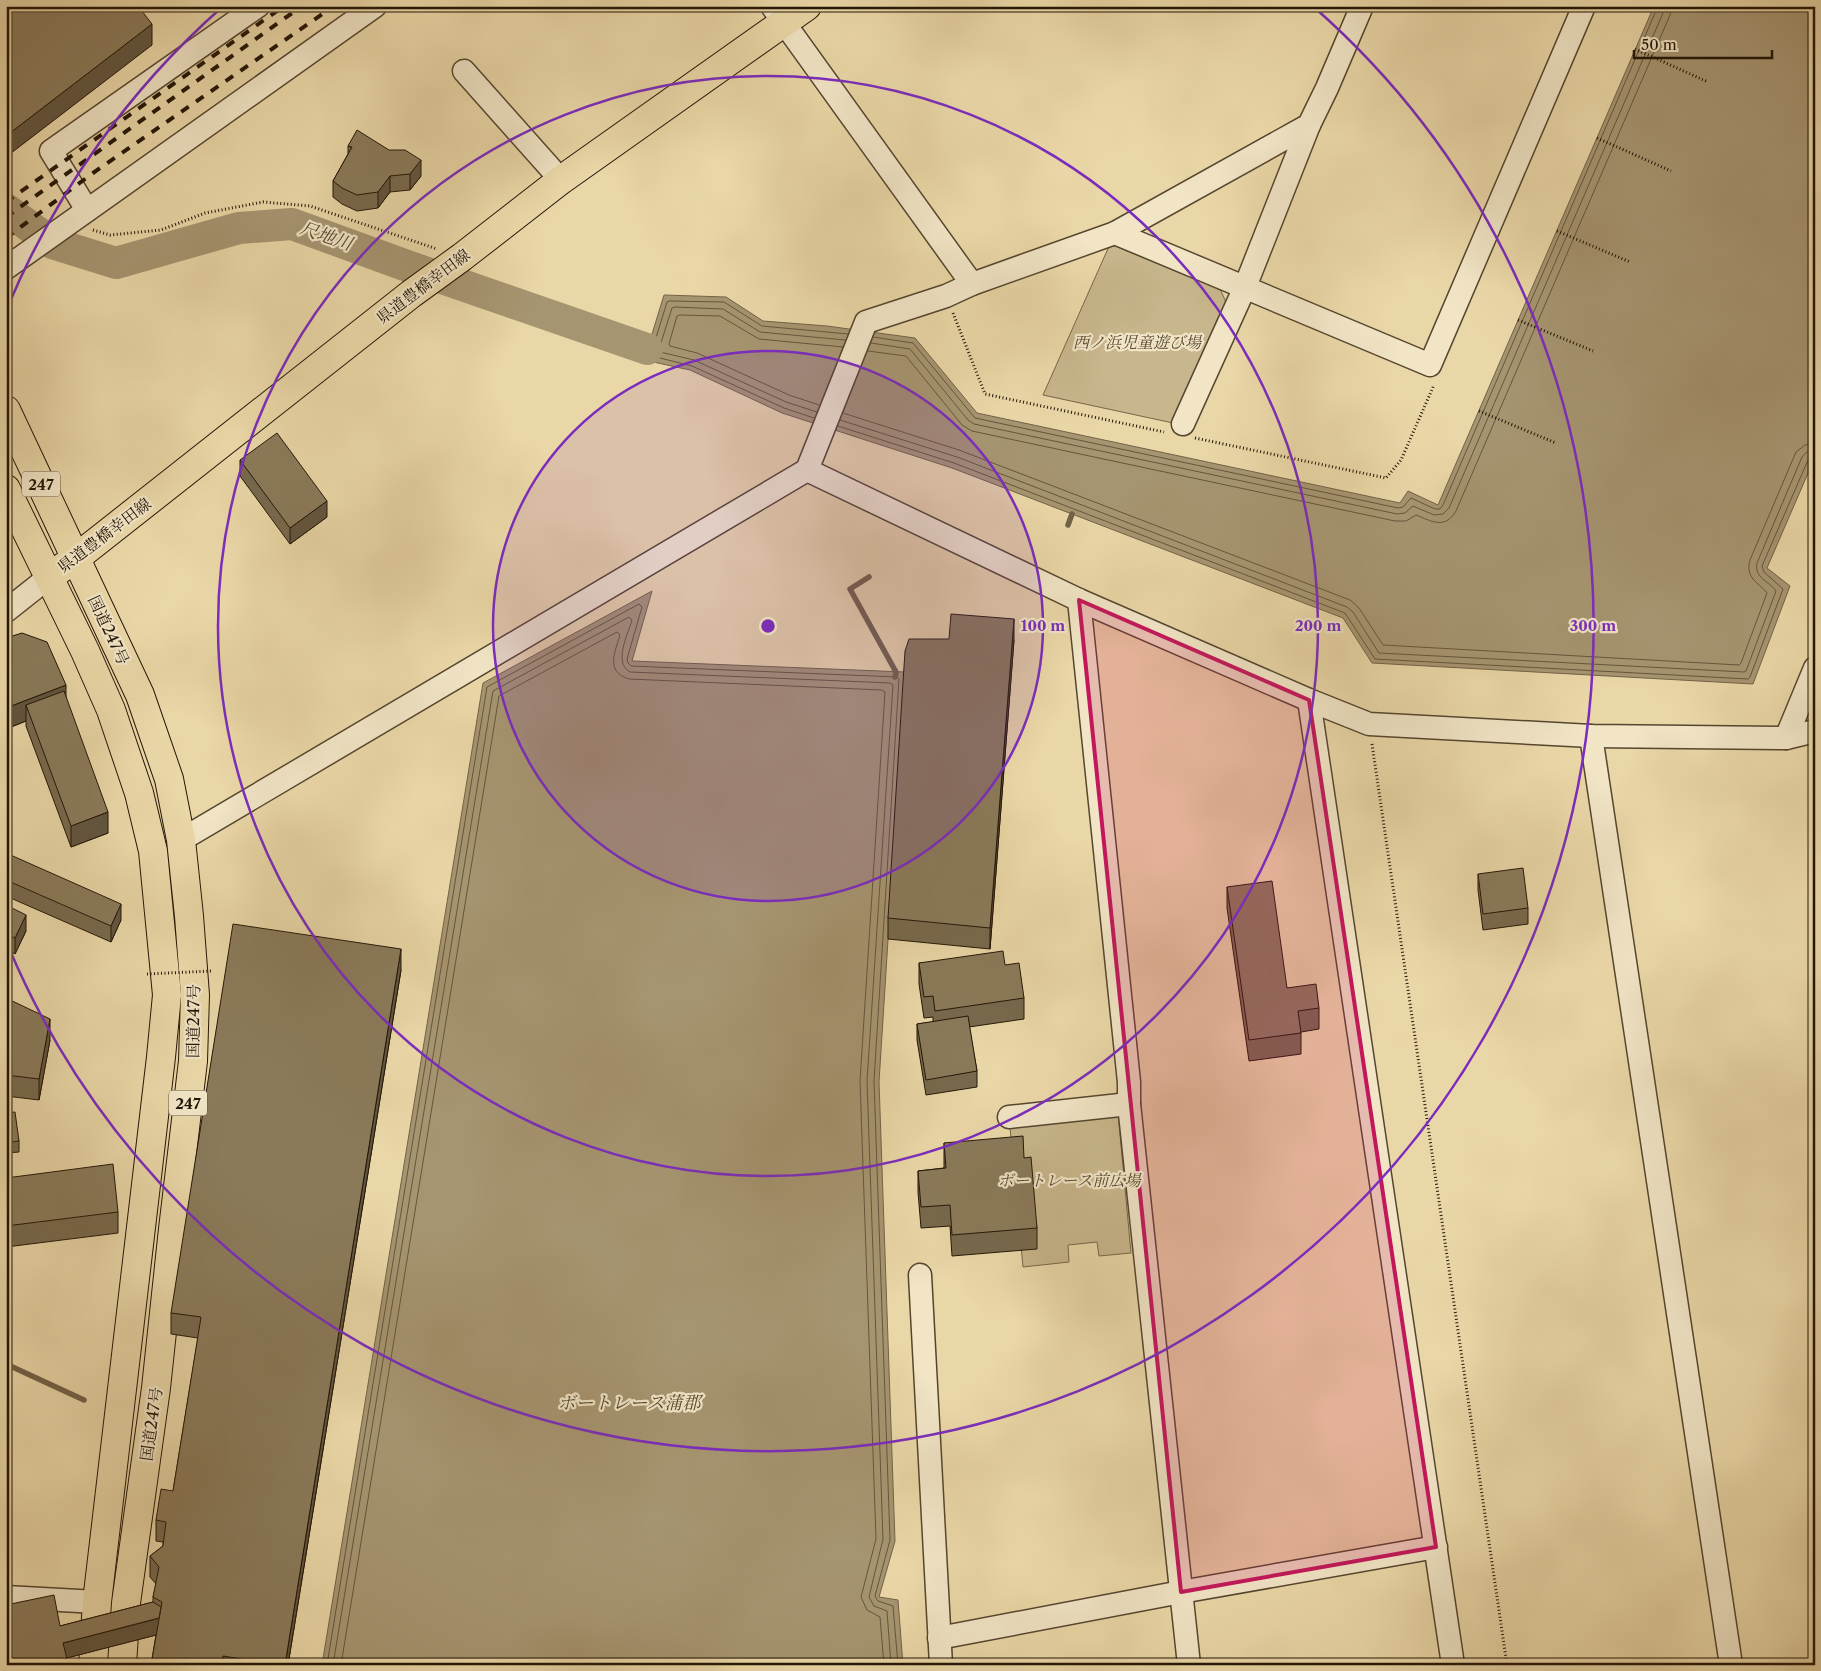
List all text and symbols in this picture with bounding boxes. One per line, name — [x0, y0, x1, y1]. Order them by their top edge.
scale bar — [1634, 28, 1771, 60]
text: 50 m — [1641, 35, 1677, 54]
water label: 尺地川 — [297, 217, 357, 256]
street label: 県道豊橋幸田線 — [372, 244, 474, 328]
park label: 西ノ浜児童遊び場 — [1073, 332, 1203, 352]
road number: 247 — [22, 472, 60, 496]
street label: 県道豊橋幸田線 — [53, 493, 155, 577]
street label: 国道247号 — [84, 592, 134, 668]
text: 100 m — [1021, 616, 1065, 635]
text: 200 m — [1295, 616, 1341, 635]
text: 300 m — [1570, 616, 1616, 635]
centre of rings — [759, 617, 777, 635]
street label: 国道247号 — [182, 984, 204, 1058]
road number: 247 — [169, 1090, 207, 1116]
park label: ボートレース前広場 — [997, 1170, 1143, 1190]
street label: 国道247号 — [136, 1386, 166, 1462]
water label: ボートレース蒲郡 — [557, 1392, 704, 1414]

